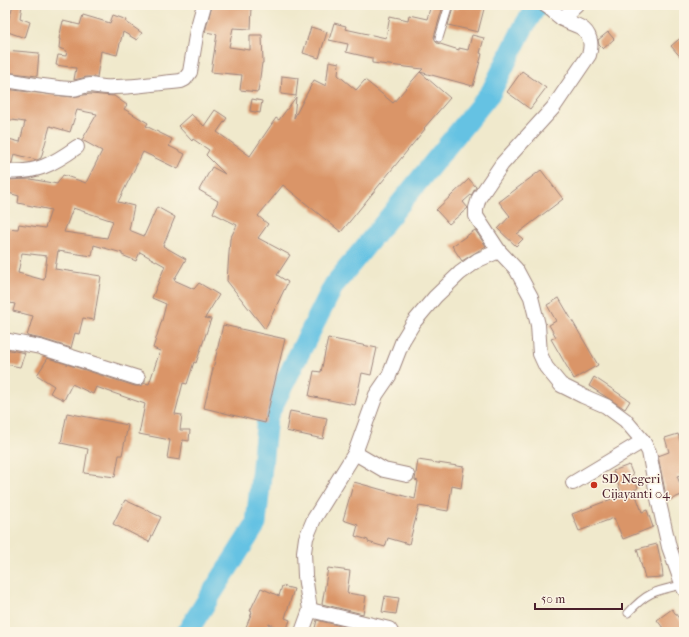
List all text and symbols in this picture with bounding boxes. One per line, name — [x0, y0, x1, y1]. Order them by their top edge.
place label: SD Negeri Cijayanti 04 — [602, 471, 670, 501]
marker: SD Negeri Cijayanti 04 — [589, 480, 599, 490]
scale bar — [535, 585, 622, 611]
text: 50 m — [541, 592, 565, 606]

